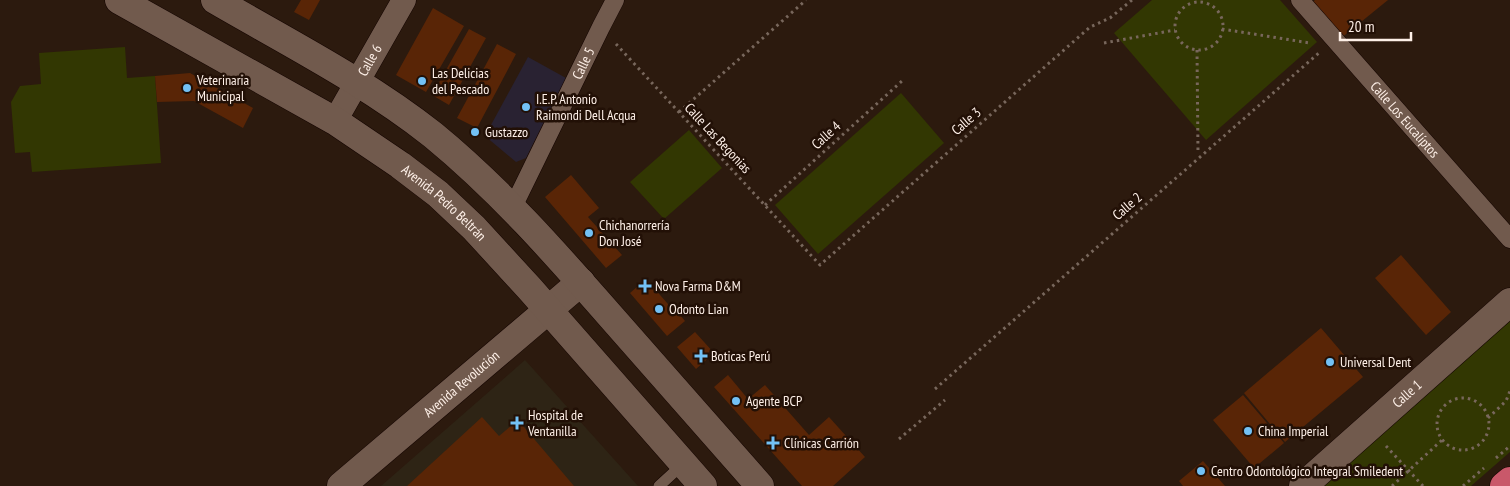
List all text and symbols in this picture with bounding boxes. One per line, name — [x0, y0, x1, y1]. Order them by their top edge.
scale bar — [1340, 10, 1411, 42]
text: 20 m — [1348, 17, 1374, 36]
street label: Calle 6 — [354, 41, 386, 79]
street label: Calle 5 — [568, 44, 599, 82]
place label: Las Delicias del Pescado — [432, 64, 489, 98]
place label: Veterinaria Municipal — [196, 71, 249, 105]
marker: Las Delicias del Pescado — [416, 75, 428, 87]
street label: Calle Los Eucalíptos — [1367, 78, 1443, 162]
marker: Veterinaria Municipal — [181, 82, 193, 94]
place label: I.E.P. Antonio Raimondi Dell Acqua — [536, 90, 636, 124]
street label: Calle Las Begonias — [681, 99, 755, 177]
marker: I.E.P. Antonio Raimondi Dell Acqua — [520, 101, 532, 113]
street label: Calle 3 — [947, 103, 985, 139]
street label: Calle 4 — [808, 117, 845, 153]
place label: Gustazzo — [485, 123, 528, 141]
marker: Gustazzo — [469, 126, 481, 138]
street label: Avenida Pedro Beltrán — [398, 161, 490, 245]
street label: Calle 2 — [1108, 188, 1146, 224]
place label: Chichanorrería Don José — [599, 216, 669, 250]
marker: Chichanorrería Don José — [583, 227, 595, 239]
place label: Nova Farma D&M — [655, 277, 741, 295]
marker: Nova Farma D&M — [639, 280, 651, 292]
place label: Odonto Lian — [669, 300, 728, 318]
marker: Odonto Lian — [653, 303, 665, 315]
street label: Avenida Revolución — [420, 346, 503, 421]
place label: Boticas Perú — [711, 347, 770, 365]
marker: Boticas Perú — [695, 350, 707, 362]
place label: Universal Dent — [1340, 353, 1411, 371]
marker: Universal Dent — [1324, 356, 1336, 368]
street label: Calle 1 — [1388, 376, 1425, 411]
place label: Agente BCP — [746, 392, 802, 410]
marker: Agente BCP — [730, 395, 742, 407]
place label: Hospital de Ventanilla — [527, 406, 583, 440]
marker: Hospital de Ventanilla — [510, 416, 524, 430]
place label: China Imperial — [1258, 422, 1329, 440]
marker: China Imperial — [1242, 425, 1254, 437]
place label: Clínicas Carrión — [784, 434, 859, 452]
marker: Clínicas Carrión — [766, 436, 780, 450]
place label: Centro Odontológico Integral Smiledent — [1211, 462, 1403, 480]
marker: Centro Odontológico Integral Smiledent — [1195, 465, 1207, 477]

